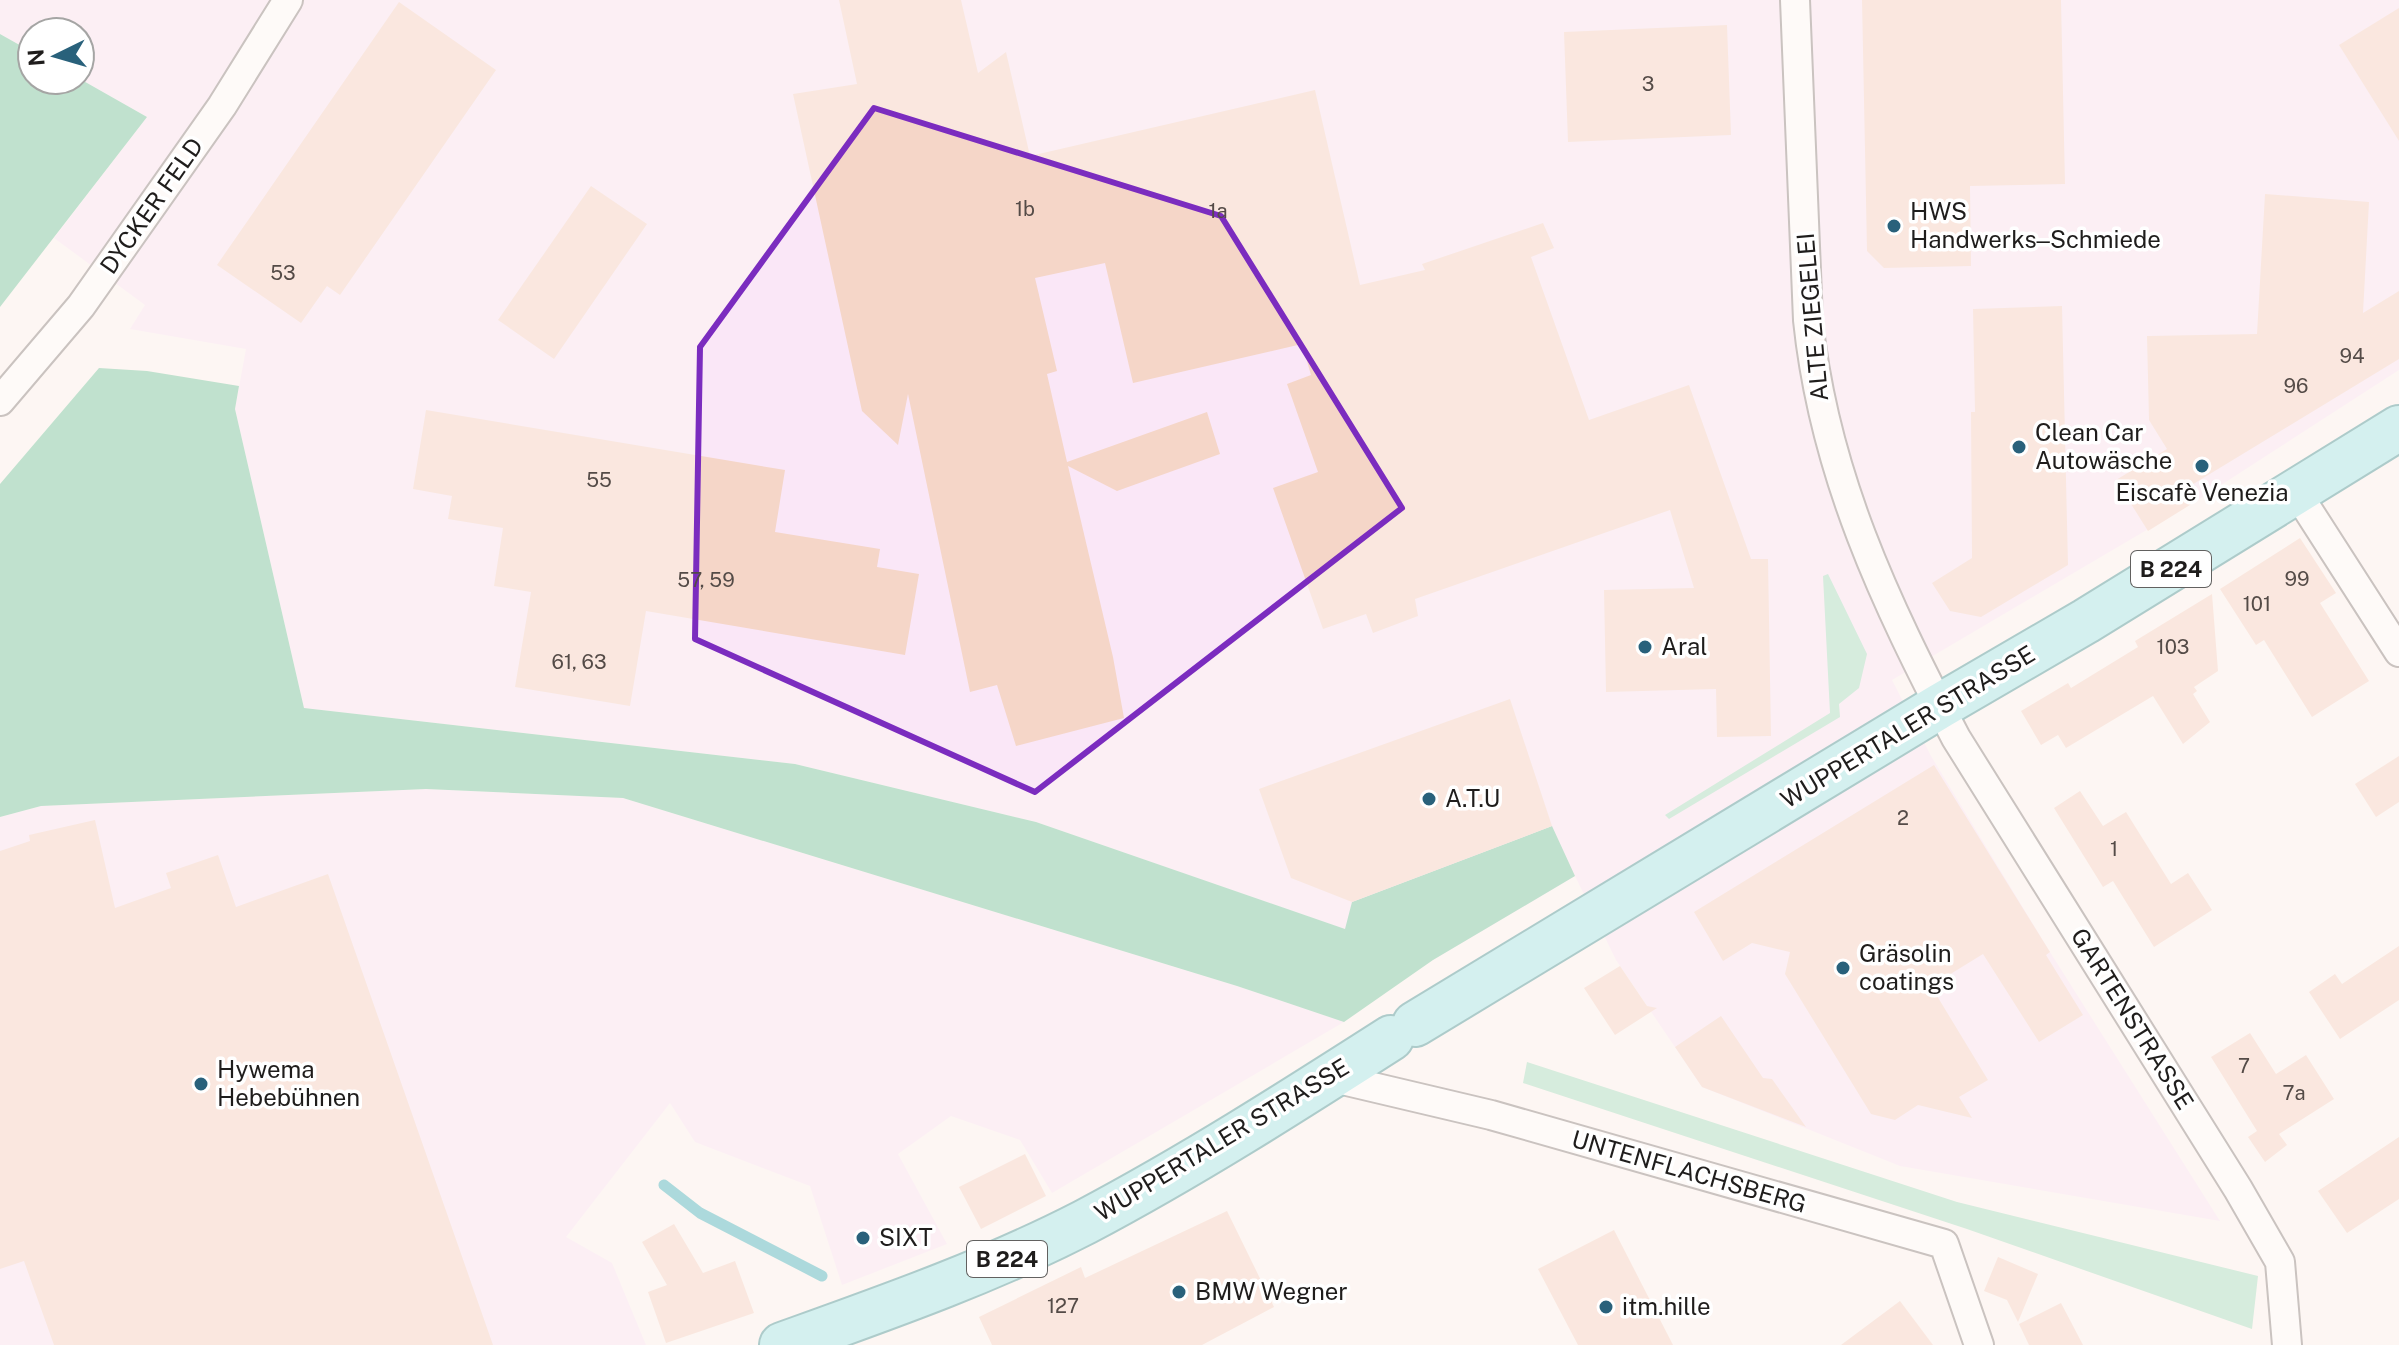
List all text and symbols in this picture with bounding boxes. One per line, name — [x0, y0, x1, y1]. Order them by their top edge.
north arrow — [16, 16, 96, 96]
text: N — [22, 48, 50, 67]
house number: 3 — [1642, 72, 1654, 96]
street label: DYCKER FELD — [94, 132, 208, 279]
house number: 1b — [1015, 197, 1035, 221]
place label: HWS Handwerks‒Schmiede — [1910, 197, 2161, 253]
house number: 1a — [1208, 199, 1228, 223]
marker: HWS Handwerks‒Schmiede — [1885, 217, 1903, 235]
street label: ALTE ZIEGELEI — [1791, 232, 1833, 402]
house number: 53 — [270, 261, 296, 285]
house number: 94 — [2339, 344, 2365, 368]
house number: 96 — [2284, 374, 2308, 398]
place label: Clean Car Autowäsche — [2035, 418, 2172, 474]
marker: Clean Car Autowäsche — [2010, 438, 2028, 456]
marker: Eiscafè Venezia — [2193, 457, 2211, 475]
house number: 55 — [586, 468, 612, 492]
place label: Eiscafè Venezia — [2115, 478, 2289, 506]
road number: B 224 — [2131, 551, 2211, 587]
house number: 99 — [2285, 567, 2309, 591]
house number: 57, 59 — [677, 568, 735, 592]
house number: 101 — [2243, 592, 2271, 616]
place label: Aral — [1661, 632, 1708, 660]
house number: 103 — [2157, 635, 2189, 659]
marker: Aral — [1636, 638, 1654, 656]
street label: WUPPERTALER STRASSE — [1775, 639, 2040, 813]
house number: 61, 63 — [551, 650, 607, 674]
place label: A.T.U — [1445, 784, 1500, 812]
marker: A.T.U — [1420, 790, 1438, 808]
house number: 2 — [1897, 806, 1909, 830]
house number: 1 — [2110, 837, 2118, 861]
street label: GARTENSTRASSE — [2066, 923, 2200, 1114]
place label: Gräsolin coatings — [1859, 939, 1954, 995]
marker: Gräsolin coatings — [1834, 959, 1852, 977]
street label: WUPPERTALER STRASSE — [1089, 1052, 1354, 1226]
house number: 7 — [2238, 1054, 2250, 1078]
place label: Hywema Hebebühnen — [217, 1055, 360, 1111]
marker: Hywema Hebebühnen — [192, 1075, 210, 1093]
house number: 7a — [2282, 1081, 2306, 1105]
street label: UNTENFLACHSBERG — [1569, 1124, 1810, 1218]
place label: SIXT — [879, 1223, 933, 1251]
marker: SIXT — [854, 1229, 872, 1247]
road number: B 224 — [967, 1241, 1047, 1277]
place label: BMW Wegner — [1195, 1277, 1348, 1305]
marker: BMW Wegner — [1170, 1283, 1188, 1301]
place label: itm.hille — [1622, 1292, 1711, 1320]
house number: 127 — [1047, 1294, 1079, 1318]
marker: itm.hille — [1597, 1298, 1615, 1316]

